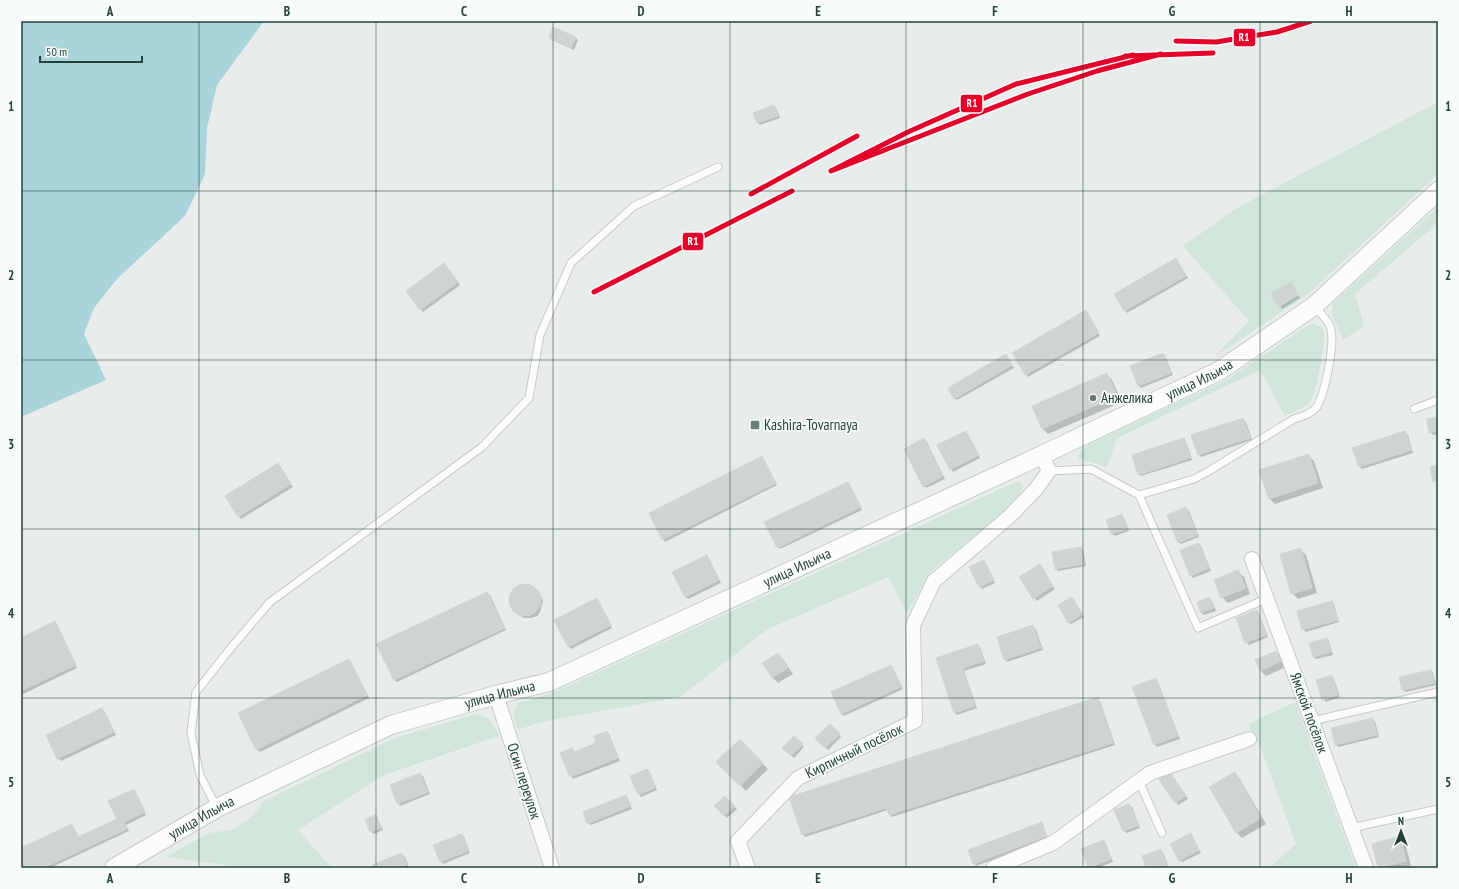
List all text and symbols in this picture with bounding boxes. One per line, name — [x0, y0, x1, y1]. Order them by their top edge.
text: A — [106, 3, 114, 20]
text: B — [284, 3, 290, 20]
text: C — [461, 3, 467, 20]
text: D — [638, 3, 645, 20]
text: E — [815, 3, 821, 20]
text: F — [992, 3, 998, 20]
text: G — [1169, 3, 1176, 20]
text: H — [1346, 3, 1353, 20]
line badge: R1 — [1233, 28, 1256, 47]
text: R1 — [1239, 30, 1249, 44]
scale bar — [40, 38, 142, 64]
text: 50 m — [46, 44, 67, 59]
line badge: R1 — [960, 94, 983, 113]
text: R1 — [967, 96, 977, 110]
text: 1 — [8, 98, 14, 115]
text: 1 — [1445, 98, 1451, 115]
line badge: R1 — [682, 232, 704, 251]
text: R1 — [688, 234, 698, 248]
text: 2 — [8, 267, 14, 284]
text: 2 — [1445, 267, 1451, 284]
street label: улица Ильича — [1163, 354, 1236, 404]
place label: Анжелика — [1101, 388, 1153, 407]
marker: Анжелика — [1088, 393, 1098, 403]
place label: Kashira-Tovarnaya — [764, 415, 858, 434]
marker: Kashira-Tovarnaya — [749, 419, 761, 431]
text: 3 — [8, 436, 14, 453]
text: 3 — [1445, 436, 1451, 453]
street label: улица Ильича — [760, 543, 834, 591]
text: 4 — [8, 605, 15, 622]
text: 4 — [1445, 605, 1452, 622]
street label: Ямской посёлок — [1286, 670, 1333, 756]
street label: улица Ильича — [462, 676, 537, 713]
street label: Кирпичный посёлок — [802, 719, 906, 782]
street label: Осин переулок — [503, 740, 546, 821]
text: 5 — [8, 774, 14, 791]
text: 5 — [1445, 774, 1451, 791]
street label: улица Ильича — [165, 791, 237, 843]
north arrow — [1381, 811, 1421, 851]
text: N — [1398, 814, 1404, 828]
text: A — [106, 870, 114, 887]
text: B — [284, 870, 290, 887]
text: C — [461, 870, 467, 887]
text: D — [638, 870, 645, 887]
text: E — [815, 870, 821, 887]
text: F — [992, 870, 998, 887]
text: G — [1169, 870, 1176, 887]
text: H — [1346, 870, 1353, 887]

